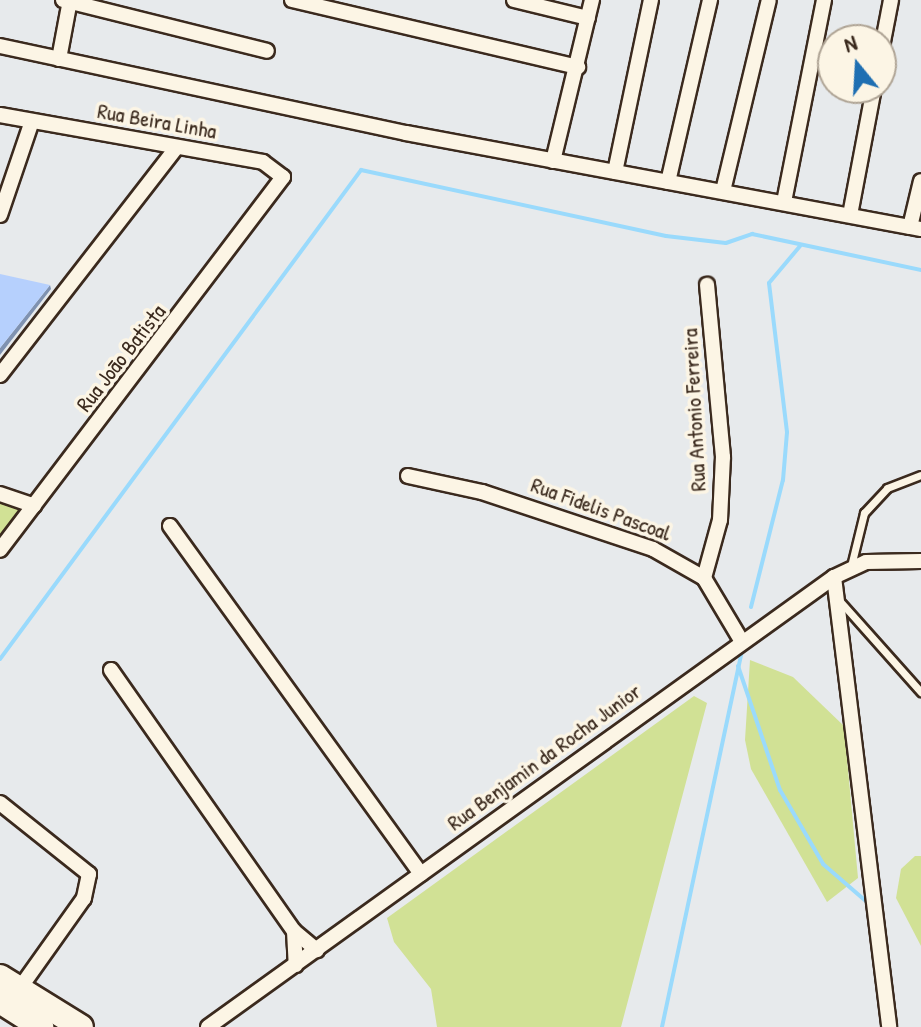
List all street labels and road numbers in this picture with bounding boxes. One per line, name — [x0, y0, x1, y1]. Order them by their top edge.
street label: Rua Beira Linha — [95, 98, 219, 144]
street label: Rua Joāo Batista — [71, 299, 171, 417]
street label: Rua Antonio Ferreira — [677, 328, 711, 492]
street label: Rua Fidelis Pascoal — [527, 471, 675, 547]
street label: Rua Benjamin da Rocha Junior — [442, 678, 646, 836]

